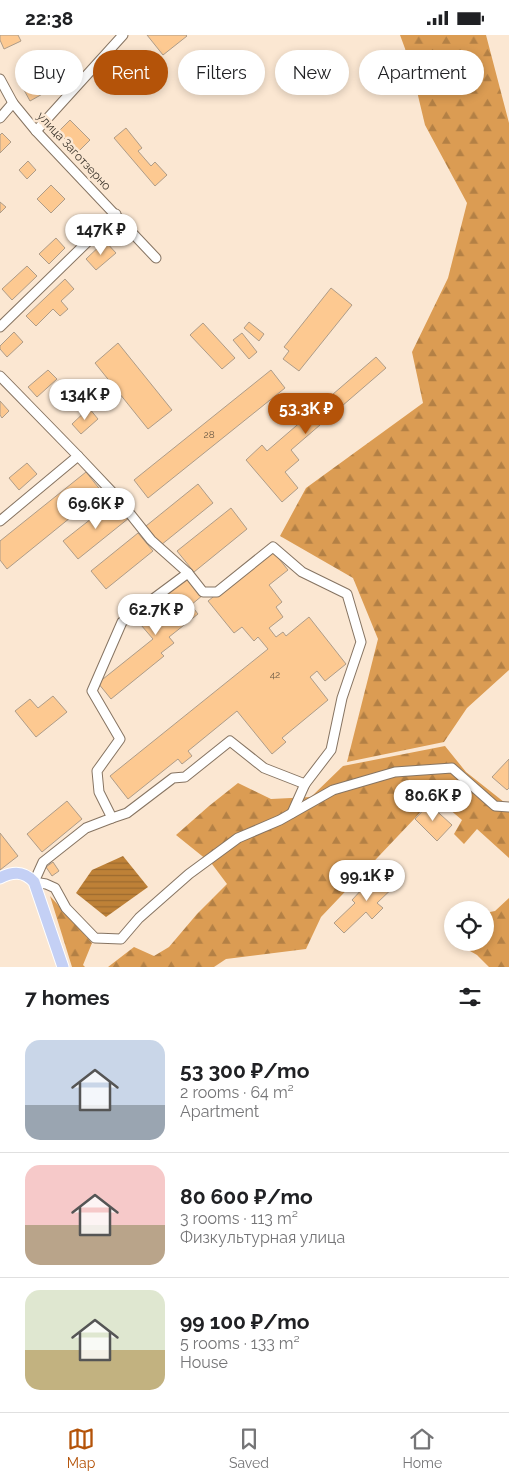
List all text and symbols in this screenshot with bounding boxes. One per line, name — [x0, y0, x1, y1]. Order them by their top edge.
text: 22:38 — [25, 7, 73, 29]
chip: Buy — [15, 50, 83, 95]
chip: Rent — [93, 50, 168, 95]
chip: Filters — [178, 50, 265, 95]
chip: New — [275, 50, 349, 95]
chip: Apartment — [359, 50, 484, 95]
street label: улица Заготзерно — [34, 109, 114, 193]
pin: 147K ₽ — [60, 213, 142, 256]
text: 147K ₽ — [76, 220, 126, 239]
pin: 134K ₽ — [44, 379, 126, 421]
text: 134K ₽ — [60, 385, 110, 404]
pin: 53.3K ₽ — [260, 393, 352, 435]
text: 53.3K ₽ — [279, 399, 333, 418]
house number: 28 — [203, 429, 215, 440]
pin: 69.6K ₽ — [50, 487, 142, 530]
text: 69.6K ₽ — [68, 494, 124, 513]
pin: 62.7K ₽ — [110, 593, 202, 636]
text: 62.7K ₽ — [129, 600, 183, 619]
house number: 42 — [270, 669, 280, 680]
pin: 80.6K ₽ — [387, 779, 479, 822]
text: 80.6K ₽ — [405, 786, 461, 805]
pin: 99.1K ₽ — [321, 859, 413, 902]
text: 99.1K ₽ — [340, 866, 394, 885]
map controls — [444, 901, 494, 951]
button: locate — [444, 901, 494, 951]
icon: filters — [456, 983, 484, 1011]
text: 7 homes — [25, 985, 110, 1010]
text: 53 300 ₽/mo — [180, 1058, 309, 1083]
icon: home — [65, 1060, 125, 1120]
text: 2 rooms · 64 m² — [180, 1083, 294, 1102]
text: Apartment — [180, 1102, 259, 1121]
text: 80 600 ₽/mo — [180, 1184, 313, 1209]
icon: home — [65, 1185, 125, 1245]
text: 3 rooms · 113 m² — [180, 1209, 298, 1228]
text: Физкультурная улица — [180, 1228, 345, 1247]
text: 99 100 ₽/mo — [180, 1309, 309, 1334]
icon: home — [65, 1310, 125, 1370]
text: 5 rooms · 133 m² — [180, 1334, 300, 1353]
text: House — [180, 1353, 228, 1372]
tab: Map — [67, 1425, 95, 1471]
tab: Saved — [229, 1425, 269, 1471]
tab: Home — [403, 1425, 442, 1471]

